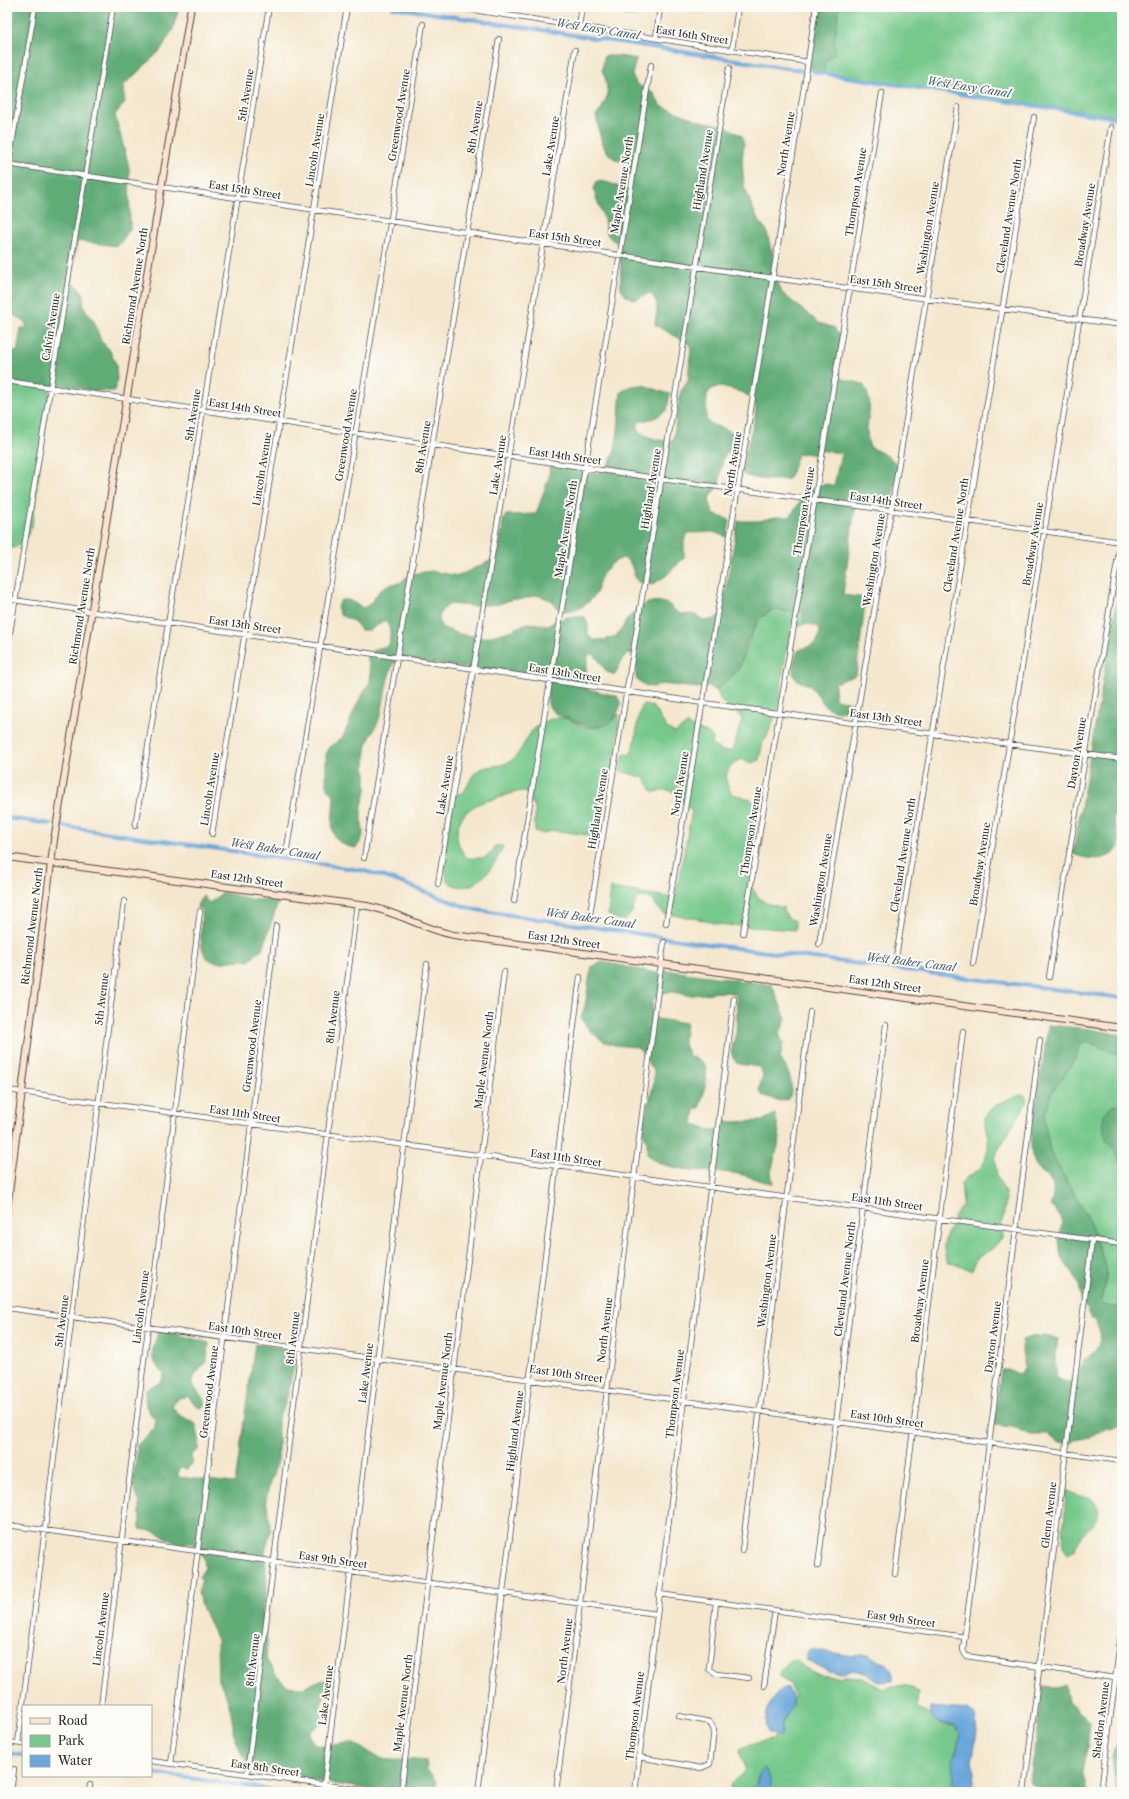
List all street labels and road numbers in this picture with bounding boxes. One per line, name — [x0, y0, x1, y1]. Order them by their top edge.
street label: East 16th Street — [655, 23, 730, 47]
street label: 5th Avenue — [235, 67, 257, 122]
street label: Greenwood Avenue — [385, 67, 413, 162]
street label: 8th Avenue — [464, 99, 486, 154]
street label: North Avenue — [774, 110, 798, 178]
street label: Lincoln Avenue — [303, 112, 327, 188]
street label: Lake Avenue — [540, 115, 562, 177]
street label: Highland Avenue — [690, 128, 716, 211]
street label: Maple Avenue North — [608, 135, 636, 235]
street label: Thompson Avenue — [843, 146, 870, 237]
street label: Cleveland Avenue North — [994, 157, 1025, 274]
street label: East 15th Street — [208, 178, 283, 202]
street label: Washington Avenue — [914, 180, 942, 277]
street label: Broadway Avenue — [1072, 182, 1098, 268]
street label: Richmond Avenue North — [119, 226, 151, 345]
street label: East 15th Street — [528, 226, 603, 250]
street label: East 15th Street — [849, 272, 924, 296]
street label: Calvin Avenue — [39, 292, 63, 362]
street label: 5th Avenue — [182, 387, 204, 442]
street label: Greenwood Avenue — [332, 387, 360, 482]
street label: East 14th Street — [208, 396, 283, 420]
street label: 8th Avenue — [412, 419, 434, 474]
street label: North Avenue — [721, 430, 745, 498]
street label: Lincoln Avenue — [250, 431, 274, 507]
street label: Lake Avenue — [487, 434, 509, 496]
street label: East 14th Street — [528, 444, 603, 468]
street label: Highland Avenue — [638, 447, 664, 530]
street label: Thompson Avenue — [791, 465, 818, 556]
street label: Cleveland Avenue North — [941, 476, 972, 593]
street label: Maple Avenue North — [552, 479, 580, 579]
street label: East 14th Street — [849, 489, 924, 513]
street label: Broadway Avenue — [1020, 501, 1046, 587]
street label: Washington Avenue — [860, 512, 888, 609]
street label: Richmond Avenue North — [66, 546, 98, 665]
street label: East 13th Street — [208, 613, 283, 637]
street label: East 13th Street — [528, 661, 603, 685]
street label: East 13th Street — [849, 706, 924, 730]
street label: Dayton Avenue — [1065, 716, 1089, 790]
street label: North Avenue — [668, 750, 692, 818]
street label: Lincoln Avenue — [198, 751, 222, 827]
street label: Lake Avenue — [434, 754, 456, 816]
street label: Highland Avenue — [585, 767, 611, 850]
street label: Thompson Avenue — [738, 785, 765, 876]
street label: Cleveland Avenue North — [888, 796, 919, 913]
street label: Broadway Avenue — [967, 821, 993, 907]
street label: Washington Avenue — [807, 832, 835, 929]
street label: Richmond Avenue North — [18, 866, 46, 985]
street label: East 12th Street — [210, 867, 285, 891]
street label: East 12th Street — [527, 928, 602, 952]
street label: 5th Avenue — [92, 972, 112, 1026]
street label: East 12th Street — [848, 972, 923, 996]
street label: 8th Avenue — [323, 989, 343, 1044]
street label: Greenwood Avenue — [240, 998, 264, 1093]
street label: Maple Avenue North — [472, 1010, 497, 1110]
street label: East 11th Street — [208, 1103, 282, 1126]
street label: East 11th Street — [529, 1147, 603, 1170]
street label: East 11th Street — [850, 1191, 924, 1214]
street label: Cleveland Avenue North — [831, 1220, 859, 1337]
street label: Washington Avenue — [755, 1233, 779, 1330]
street label: Broadway Avenue — [908, 1258, 932, 1344]
street label: Lincoln Avenue — [130, 1269, 152, 1345]
street label: 5th Avenue — [52, 1294, 72, 1348]
street label: North Avenue — [595, 1296, 616, 1364]
street label: Dayton Avenue — [982, 1300, 1004, 1374]
street label: 8th Avenue — [283, 1310, 303, 1365]
street label: East 10th Street — [207, 1319, 283, 1343]
street label: Maple Avenue North — [431, 1331, 456, 1431]
street label: Lake Avenue — [356, 1342, 376, 1404]
street label: Greenwood Avenue — [197, 1344, 221, 1439]
street label: Thompson Avenue — [663, 1348, 687, 1439]
street label: East 10th Street — [528, 1362, 604, 1386]
street label: Highland Avenue — [504, 1389, 526, 1472]
street label: East 10th Street — [849, 1407, 925, 1431]
street label: Glenn Avenue — [1038, 1481, 1060, 1549]
street label: East 9th Street — [298, 1549, 369, 1571]
street label: Lincoln Avenue — [90, 1591, 112, 1667]
street label: East 9th Street — [866, 1608, 937, 1630]
street label: North Avenue — [555, 1617, 576, 1685]
street label: 8th Avenue — [243, 1632, 263, 1687]
street label: Maple Avenue North — [391, 1653, 416, 1753]
street label: Lake Avenue — [316, 1664, 336, 1726]
street label: Thompson Avenue — [623, 1670, 647, 1761]
street label: Sheldon Avenue — [1090, 1681, 1112, 1759]
street label: East 8th Street — [230, 1757, 301, 1779]

